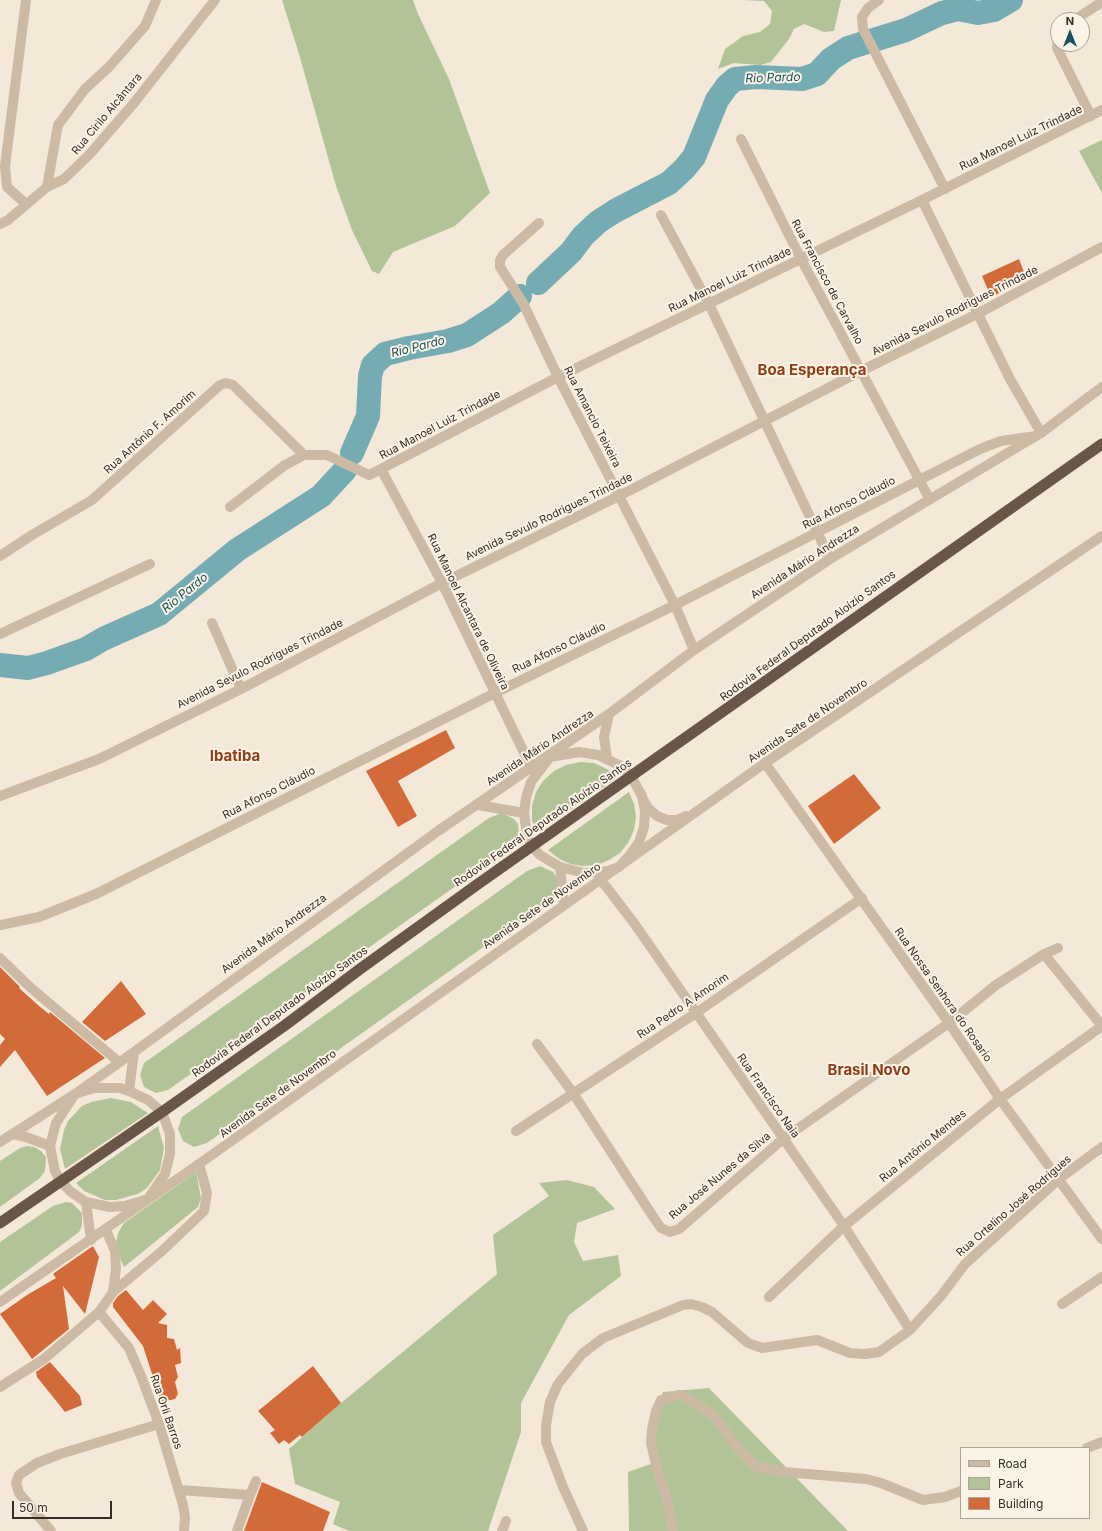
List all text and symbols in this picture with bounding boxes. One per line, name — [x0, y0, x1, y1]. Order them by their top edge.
north arrow — [1050, 12, 1090, 52]
text: N — [1066, 14, 1074, 28]
water label: Rio Pardo — [745, 70, 801, 86]
street label: Rua Cirilo Alcântara — [69, 71, 145, 157]
street label: Rua Manoel Luiz Trindade — [958, 103, 1084, 173]
street label: Rua Francisco de Carvalho — [788, 217, 866, 347]
street label: Rua Manoel Luiz Trindade — [667, 245, 793, 315]
street label: Avenida Sevulo Rodrigues Trindade — [870, 263, 1040, 359]
water label: Rio Pardo — [390, 333, 446, 361]
district label: Boa Esperança — [757, 361, 867, 379]
street label: Rua Amancio Teixeira — [561, 364, 623, 470]
street label: Rua Antônio F. Amorim — [101, 387, 199, 477]
street label: Rua Manoel Luiz Trindade — [377, 388, 503, 462]
street label: Avenida Sevulo Rodrigues Trindade — [463, 471, 635, 563]
street label: Rua Afonso Cláudio — [800, 474, 898, 532]
street label: Avenida Mário Andrezza — [748, 522, 862, 602]
street label: Rua Manoel Alcantara de Oliveira — [424, 532, 512, 692]
street label: Rodovia Federal Deputado Aloízio Santos — [718, 568, 898, 704]
water label: Rio Pardo — [159, 570, 211, 616]
street label: Avenida Sevulo Rodrigues Trindade — [175, 616, 345, 712]
street label: Rua Afonso Cláudio — [510, 620, 608, 676]
street label: Avenida Sete de Novembro — [746, 676, 870, 766]
street label: Avenida Mário Andrezza — [484, 707, 596, 789]
district label: Ibatiba — [210, 747, 260, 765]
street label: Rodovia Federal Deputado Aloízio Santos — [452, 756, 634, 890]
street label: Rua Afonso Cláudio — [220, 764, 318, 822]
street label: Avenida Sete de Novembro — [480, 860, 604, 952]
street label: Avenida Mário Andrezza — [219, 891, 329, 977]
street label: Rua Nossa Senhora do Rosario — [892, 925, 994, 1065]
street label: Rodovia Federal Deputado Aloízio Santos — [190, 944, 370, 1080]
street label: Rua Pedro A Amorim — [635, 970, 731, 1042]
street label: Avenida Sete de Novembro — [217, 1047, 339, 1141]
street label: Rua Francisco Naia — [734, 1051, 802, 1141]
district label: Brasil Novo — [828, 1061, 910, 1079]
street label: Rua Antônio Mendes — [877, 1107, 969, 1185]
street label: Rua José Nunes da Silva — [667, 1130, 773, 1222]
street label: Rua Ortelino José Rodrigues — [954, 1153, 1074, 1259]
street label: Rua Orli Barros — [147, 1373, 185, 1451]
legend — [960, 1447, 1090, 1519]
text: Road — [998, 1456, 1027, 1471]
text: Park — [998, 1476, 1024, 1491]
scale bar — [14, 1493, 114, 1519]
text: Building — [998, 1496, 1043, 1511]
text: 50 m — [19, 1500, 48, 1515]

